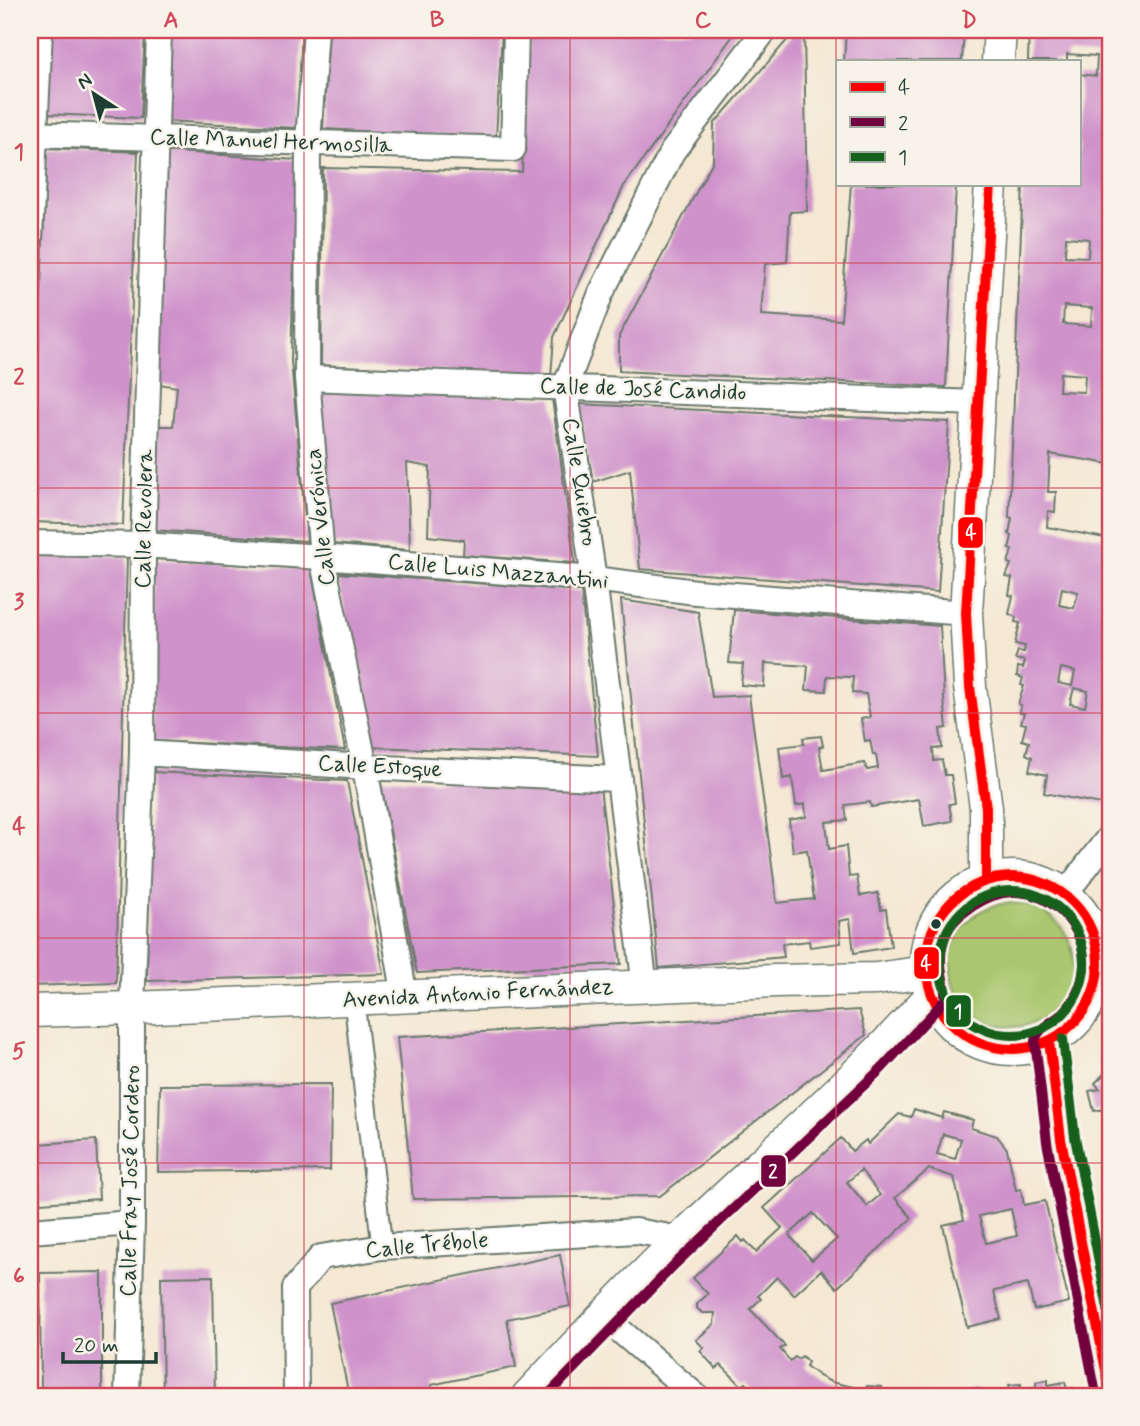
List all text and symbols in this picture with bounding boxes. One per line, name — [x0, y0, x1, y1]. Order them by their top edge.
text: A — [163, 6, 179, 36]
text: B — [430, 6, 445, 36]
text: C — [695, 6, 712, 36]
text: D — [961, 6, 977, 36]
north arrow — [60, 60, 130, 130]
legend — [836, 60, 1080, 186]
text: N — [72, 68, 97, 95]
text: 4 — [898, 74, 910, 102]
text: 2 — [898, 110, 908, 138]
street label: Calle Manuel Hermosilla — [149, 123, 393, 161]
text: 1 — [14, 138, 24, 168]
text: 1 — [898, 144, 907, 172]
text: 2 — [13, 363, 25, 393]
street label: Calle de José Candido — [539, 371, 747, 409]
street label: Calle Quiebro — [554, 416, 604, 548]
street label: Calle Verónica — [299, 447, 343, 587]
street label: Calle Revolera — [129, 449, 161, 589]
line badge: 4 — [957, 516, 984, 549]
text: 4 — [965, 521, 977, 546]
street label: Calle Luis Mazzantini — [386, 547, 610, 597]
text: 3 — [14, 588, 25, 618]
street label: Calle Estoque — [317, 749, 443, 785]
text: 4 — [12, 812, 26, 842]
unlabelled marker — [929, 917, 943, 931]
line badge: 4 — [913, 946, 940, 980]
text: 4 — [920, 952, 932, 977]
street label: Avenida Antonio Fernández — [342, 972, 614, 1016]
line badge: 1 — [945, 994, 972, 1028]
text: 1 — [954, 1000, 962, 1025]
text: 5 — [12, 1037, 26, 1067]
street label: Calle Fray José Cordero — [114, 1065, 148, 1297]
line badge: 2 — [760, 1154, 787, 1188]
text: 2 — [768, 1160, 778, 1185]
street label: Calle Trébole — [364, 1226, 490, 1266]
text: 6 — [13, 1262, 25, 1292]
scale bar — [63, 1321, 156, 1365]
text: 20 m — [74, 1332, 119, 1360]

